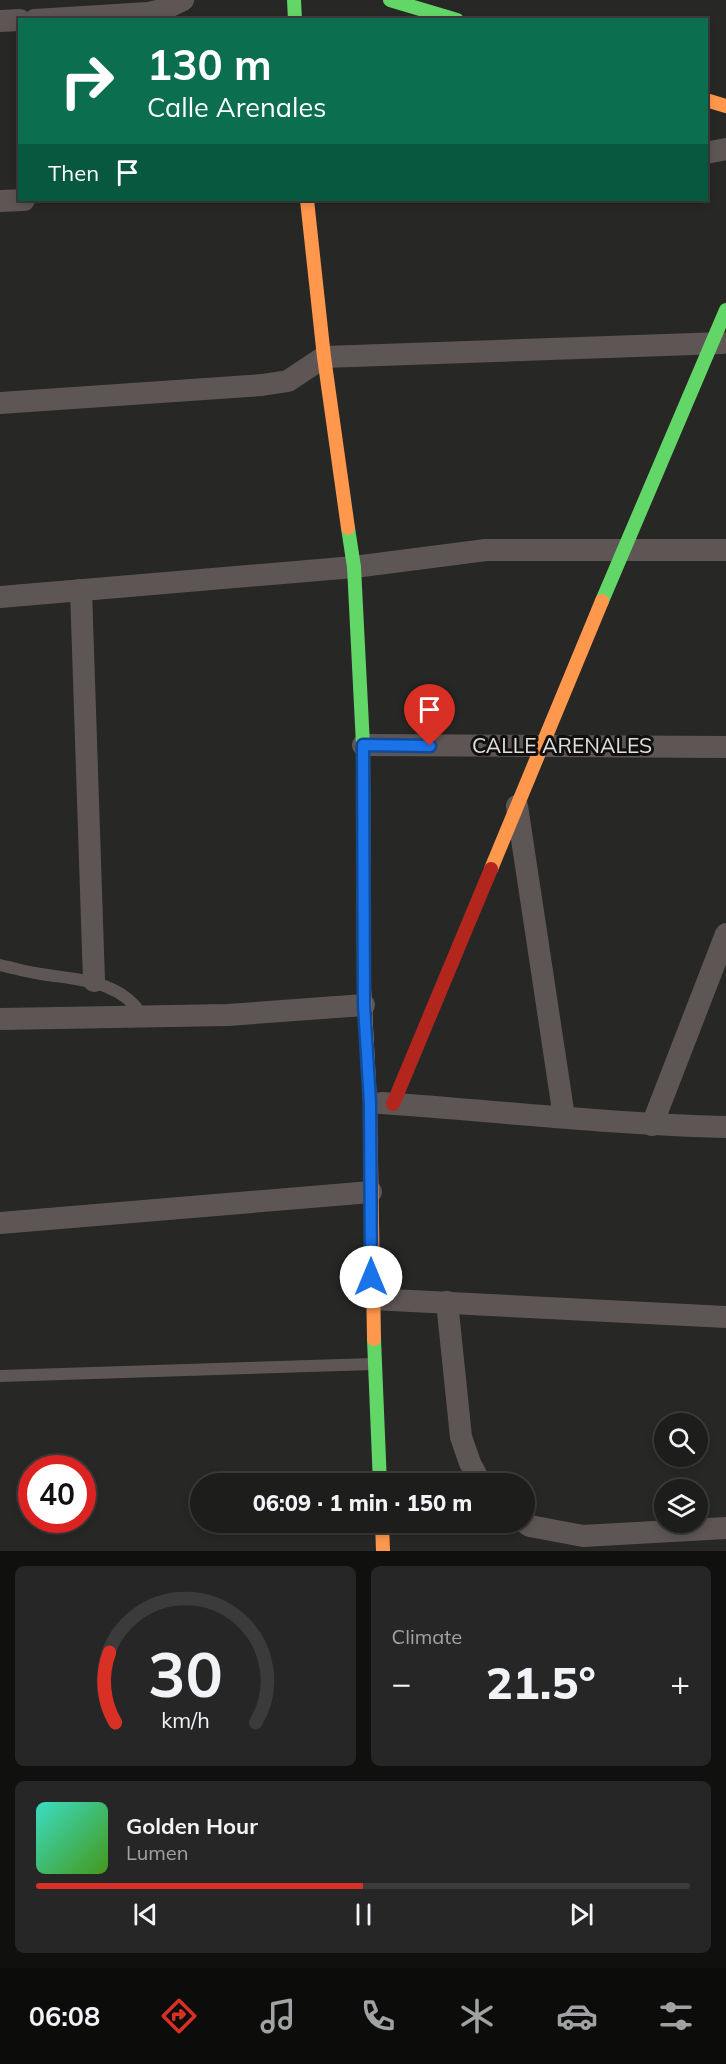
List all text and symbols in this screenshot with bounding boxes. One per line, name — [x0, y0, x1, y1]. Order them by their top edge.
text: 130 m — [147, 38, 272, 91]
icon: right — [48, 42, 126, 120]
text: Calle Arenales — [147, 90, 327, 124]
icon: arrive — [111, 156, 144, 189]
text: Then — [48, 159, 99, 187]
pin — [404, 684, 455, 746]
icon: arrive — [413, 693, 446, 726]
street label: CALLE ARENALES — [472, 732, 652, 758]
position arrow — [339, 1245, 403, 1309]
map controls — [654, 1413, 708, 1533]
button: search — [654, 1413, 708, 1467]
speed limit sign: 40 — [18, 1455, 96, 1533]
button: layers — [654, 1479, 708, 1533]
text: 06:09 · 1 min · 150 m — [253, 1489, 472, 1517]
text: Climate — [392, 1624, 462, 1649]
text: 30 — [148, 1634, 223, 1713]
text: 21.5° — [486, 1654, 596, 1710]
text: − — [392, 1662, 411, 1703]
text: + — [670, 1662, 690, 1703]
text: km/h — [161, 1706, 209, 1733]
text: Golden Hour — [126, 1812, 258, 1840]
text: Lumen — [126, 1840, 188, 1865]
icon: previous — [129, 1898, 162, 1931]
icon: pause — [347, 1898, 380, 1931]
icon: next — [565, 1898, 598, 1931]
icon: directions — [158, 1995, 200, 2037]
icon: music — [257, 1995, 299, 2037]
icon: phone — [357, 1995, 399, 2037]
icon: climate — [456, 1995, 498, 2037]
icon: car — [556, 1995, 598, 2037]
icon: filters — [655, 1995, 697, 2037]
text: 06:08 — [29, 1999, 100, 2033]

